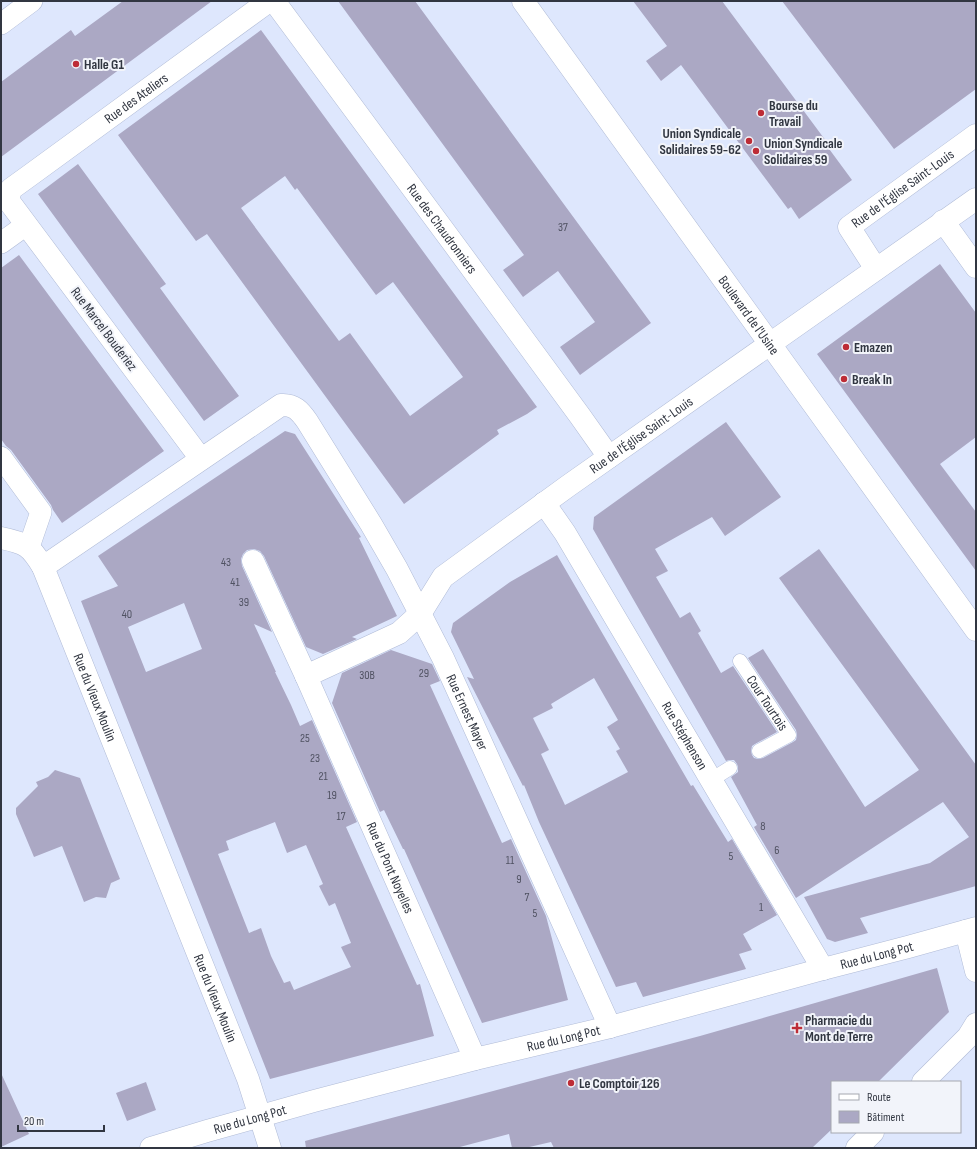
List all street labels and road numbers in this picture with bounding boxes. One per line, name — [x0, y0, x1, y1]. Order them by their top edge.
street label: Rue des Ateliers — [101, 69, 171, 127]
street label: Rue de l'Église Saint-Louis — [848, 145, 957, 231]
street label: Rue des Chaudronniers — [404, 180, 481, 277]
street label: Boulevard de l'Usine — [715, 272, 783, 358]
street label: Rue Marcel Bouderiez — [67, 284, 141, 374]
street label: Rue de l'Église Saint-Louis — [586, 393, 696, 477]
street label: Rue du Vieux Moulin — [70, 651, 120, 744]
street label: Rue Ernest Mayer — [443, 671, 492, 753]
street label: Cour Tourtois — [743, 672, 792, 734]
street label: Rue Stéphenson — [658, 698, 712, 773]
street label: Rue du Pont Noyelles — [363, 819, 418, 916]
street label: Rue du Long Pot — [838, 937, 915, 973]
street label: Rue du Vieux Moulin — [190, 952, 241, 1045]
street label: Rue du Long Pot — [525, 1021, 602, 1055]
street label: Rue du Long Pot — [212, 1101, 288, 1137]

